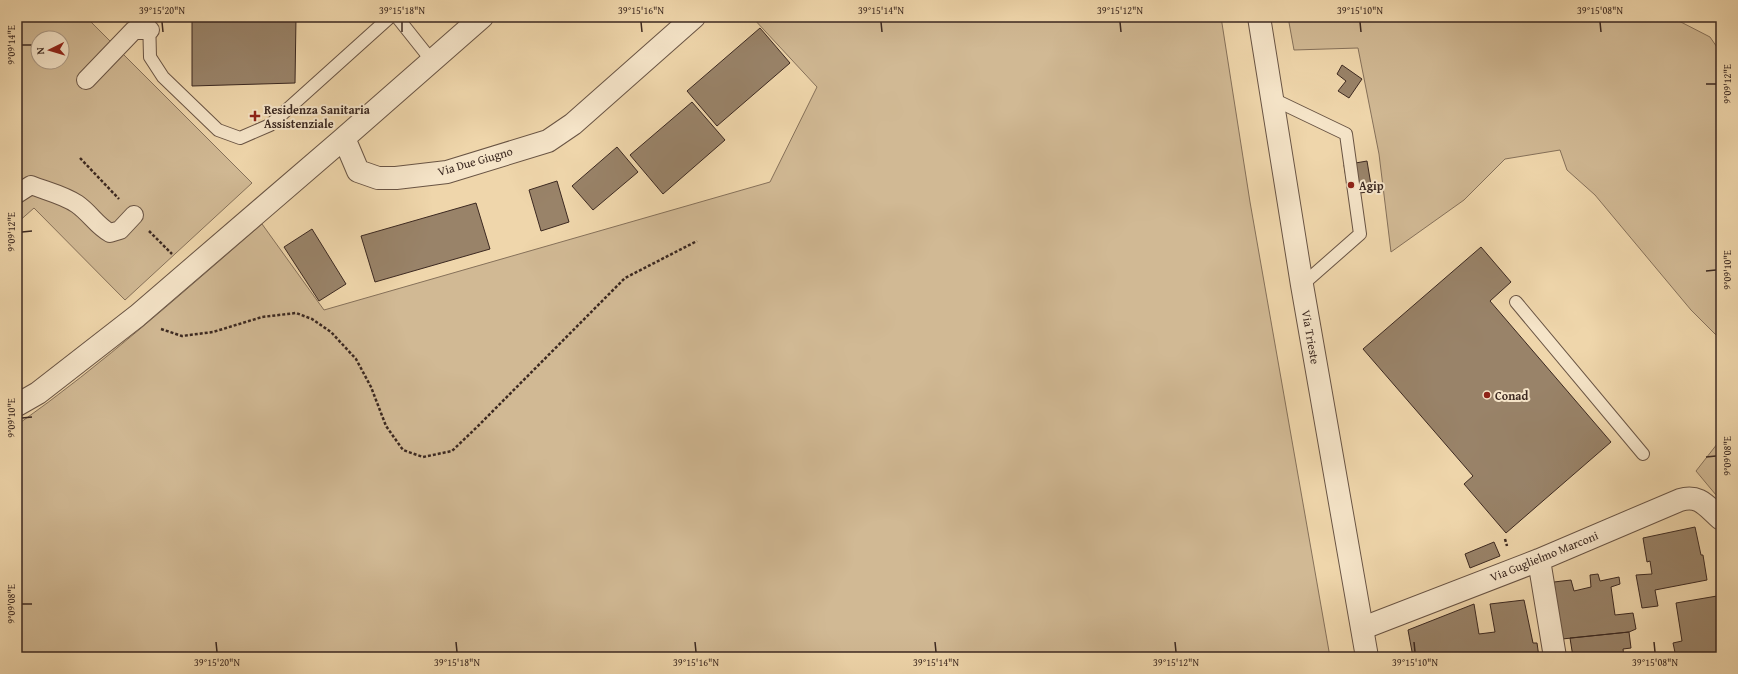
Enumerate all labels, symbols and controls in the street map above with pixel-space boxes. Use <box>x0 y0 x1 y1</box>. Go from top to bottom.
text: 39°15'20"N <box>139 3 185 18</box>
text: 39°15'18"N <box>379 3 425 18</box>
text: 39°15'16"N <box>618 3 664 18</box>
text: 39°15'14"N <box>858 3 904 18</box>
text: 39°15'12"N <box>1097 3 1143 18</box>
text: 39°15'10"N <box>1337 3 1383 18</box>
text: 39°15'08"N <box>1577 3 1623 18</box>
text: 9°09'14"E <box>4 25 19 65</box>
north arrow <box>30 30 70 70</box>
text: N <box>32 46 48 55</box>
text: 9°09'12"E <box>1720 64 1735 104</box>
place label: Residenza Sanitaria Assistenziale <box>264 101 371 132</box>
marker: Residenza Sanitaria Assistenziale <box>249 110 261 122</box>
street label: Via Due Giugno <box>435 142 515 180</box>
place label: Agip <box>1359 177 1384 194</box>
marker: Agip <box>1346 180 1356 190</box>
text: 9°09'12"E <box>4 212 19 252</box>
text: 9°09'10"E <box>1720 250 1735 290</box>
street label: Via Trieste <box>1298 309 1324 366</box>
place label: Conad <box>1495 387 1528 404</box>
marker: Conad <box>1482 390 1492 400</box>
text: 9°09'10"E <box>4 398 19 438</box>
text: 9°09'08"E <box>1720 436 1735 476</box>
street label: Via Guglielmo Marconi <box>1487 526 1601 585</box>
text: 9°09'08"E <box>4 584 19 624</box>
text: 39°15'20"N <box>194 655 240 670</box>
text: 39°15'18"N <box>434 655 480 670</box>
text: 39°15'16"N <box>673 655 719 670</box>
text: 39°15'14"N <box>913 655 959 670</box>
text: 39°15'12"N <box>1153 655 1199 670</box>
text: 39°15'10"N <box>1392 655 1438 670</box>
text: 39°15'08"N <box>1632 655 1678 670</box>

